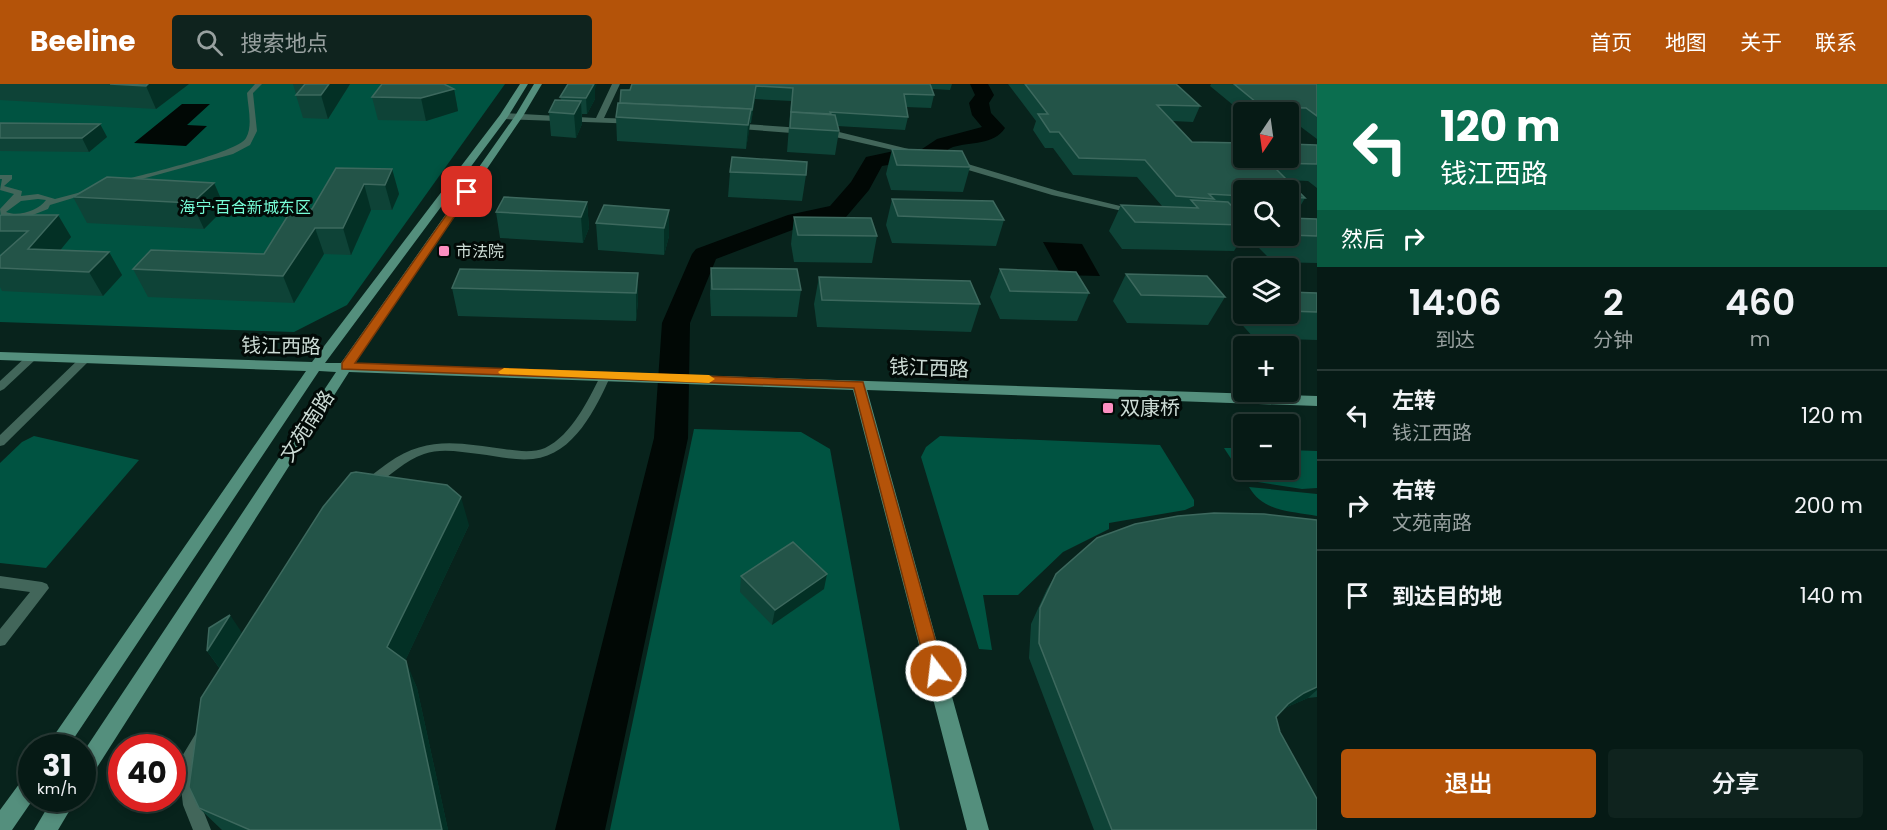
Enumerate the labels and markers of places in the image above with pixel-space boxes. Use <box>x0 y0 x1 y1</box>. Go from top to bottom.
pin <box>441 166 492 217</box>
place label: 市法院 <box>456 240 504 263</box>
marker: 市法院 <box>437 244 451 258</box>
place label: 双康桥 <box>1120 394 1180 422</box>
marker: 双康桥 <box>1101 401 1115 415</box>

